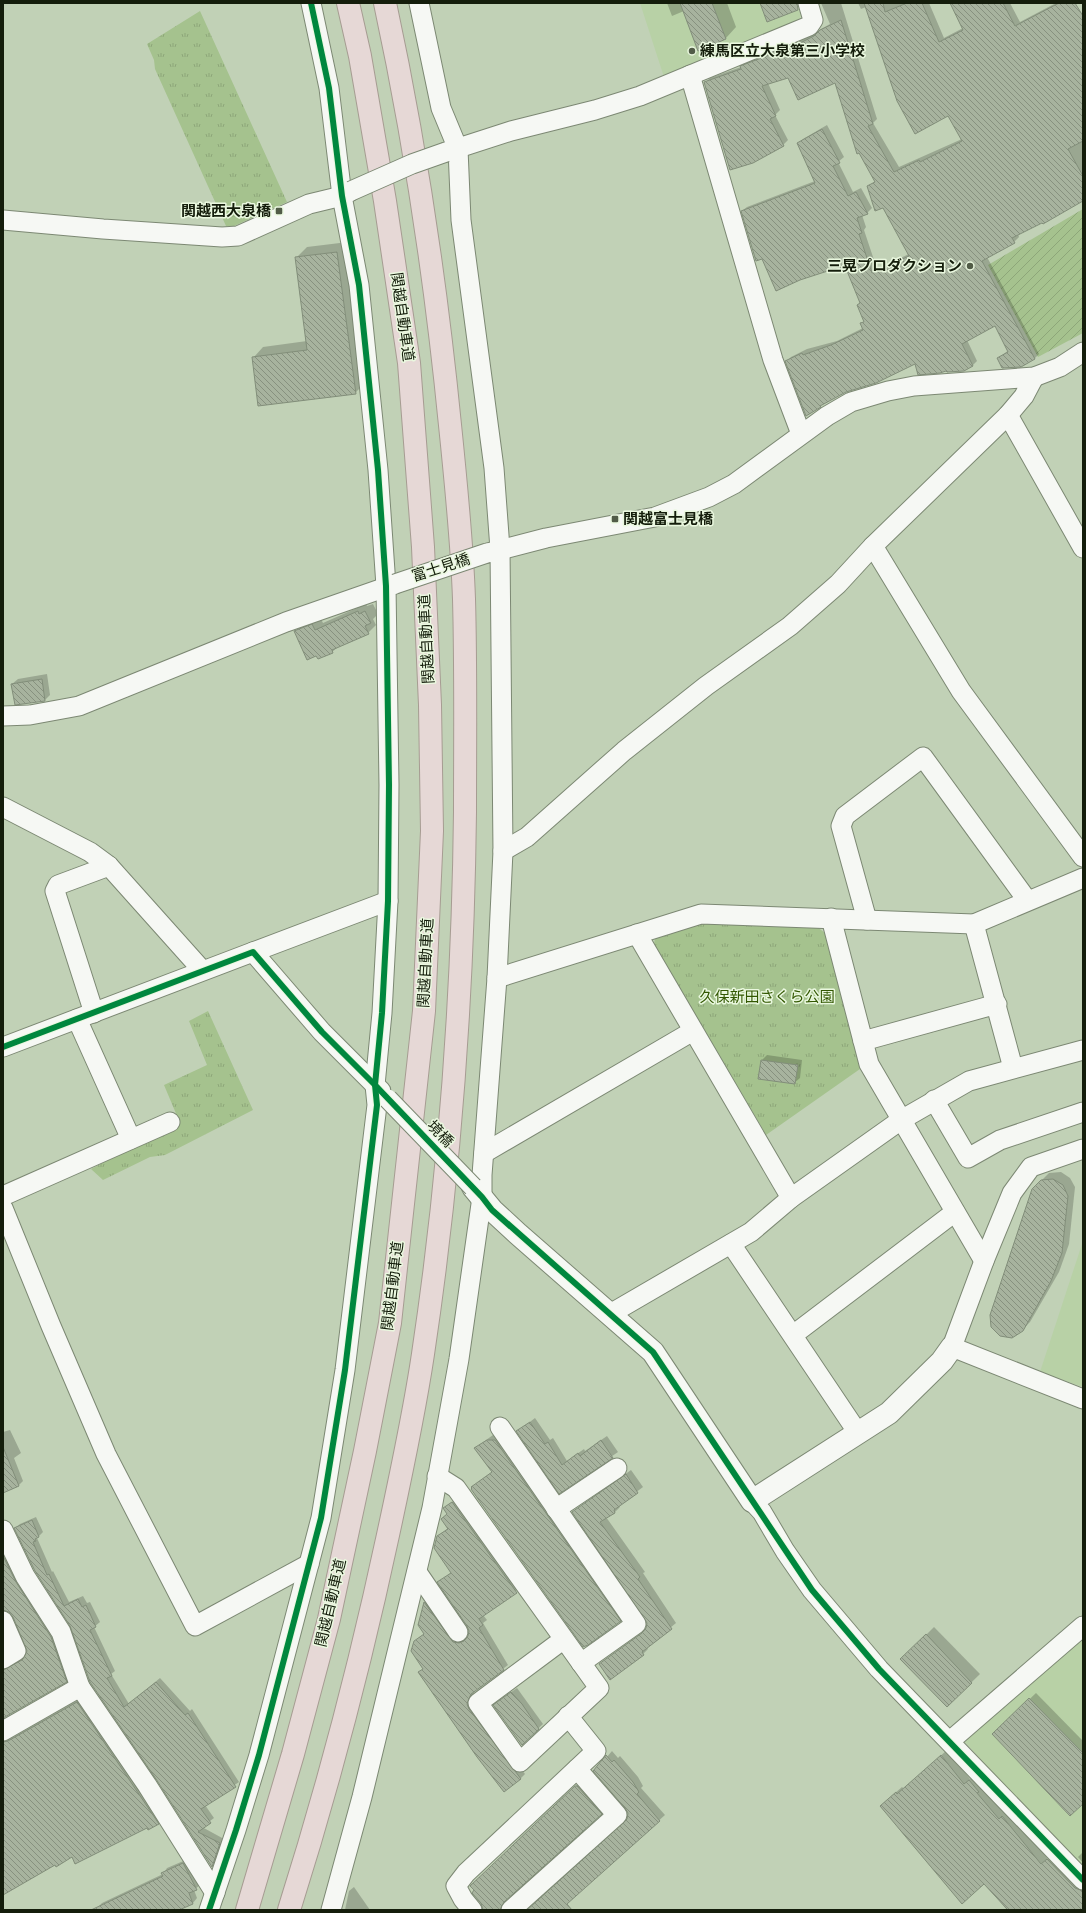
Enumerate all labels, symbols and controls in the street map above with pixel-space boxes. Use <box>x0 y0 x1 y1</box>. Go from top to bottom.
place label: 練馬区立大泉第三小学校 <box>700 42 865 61</box>
marker: 練馬区立大泉第三小学校 <box>687 46 697 56</box>
place label: 関越西大泉橋 <box>181 202 272 221</box>
marker: 関越西大泉橋 <box>274 206 284 216</box>
place label: 三晃プロダクション <box>827 257 962 276</box>
marker: 三晃プロダクション <box>965 261 975 271</box>
street label: 関越自動車道 <box>386 271 418 363</box>
place label: 関越富士見橋 <box>623 510 714 529</box>
marker: 関越富士見橋 <box>610 514 620 524</box>
street label: 富士見橋 <box>410 550 472 586</box>
street label: 関越自動車道 <box>415 594 439 684</box>
street label: 関越自動車道 <box>414 918 438 1008</box>
park label: 久保新田さくら公園 <box>699 988 835 1007</box>
street label: 境橋 <box>423 1117 457 1151</box>
street label: 関越自動車道 <box>378 1240 408 1332</box>
street label: 関越自動車道 <box>312 1557 350 1649</box>

